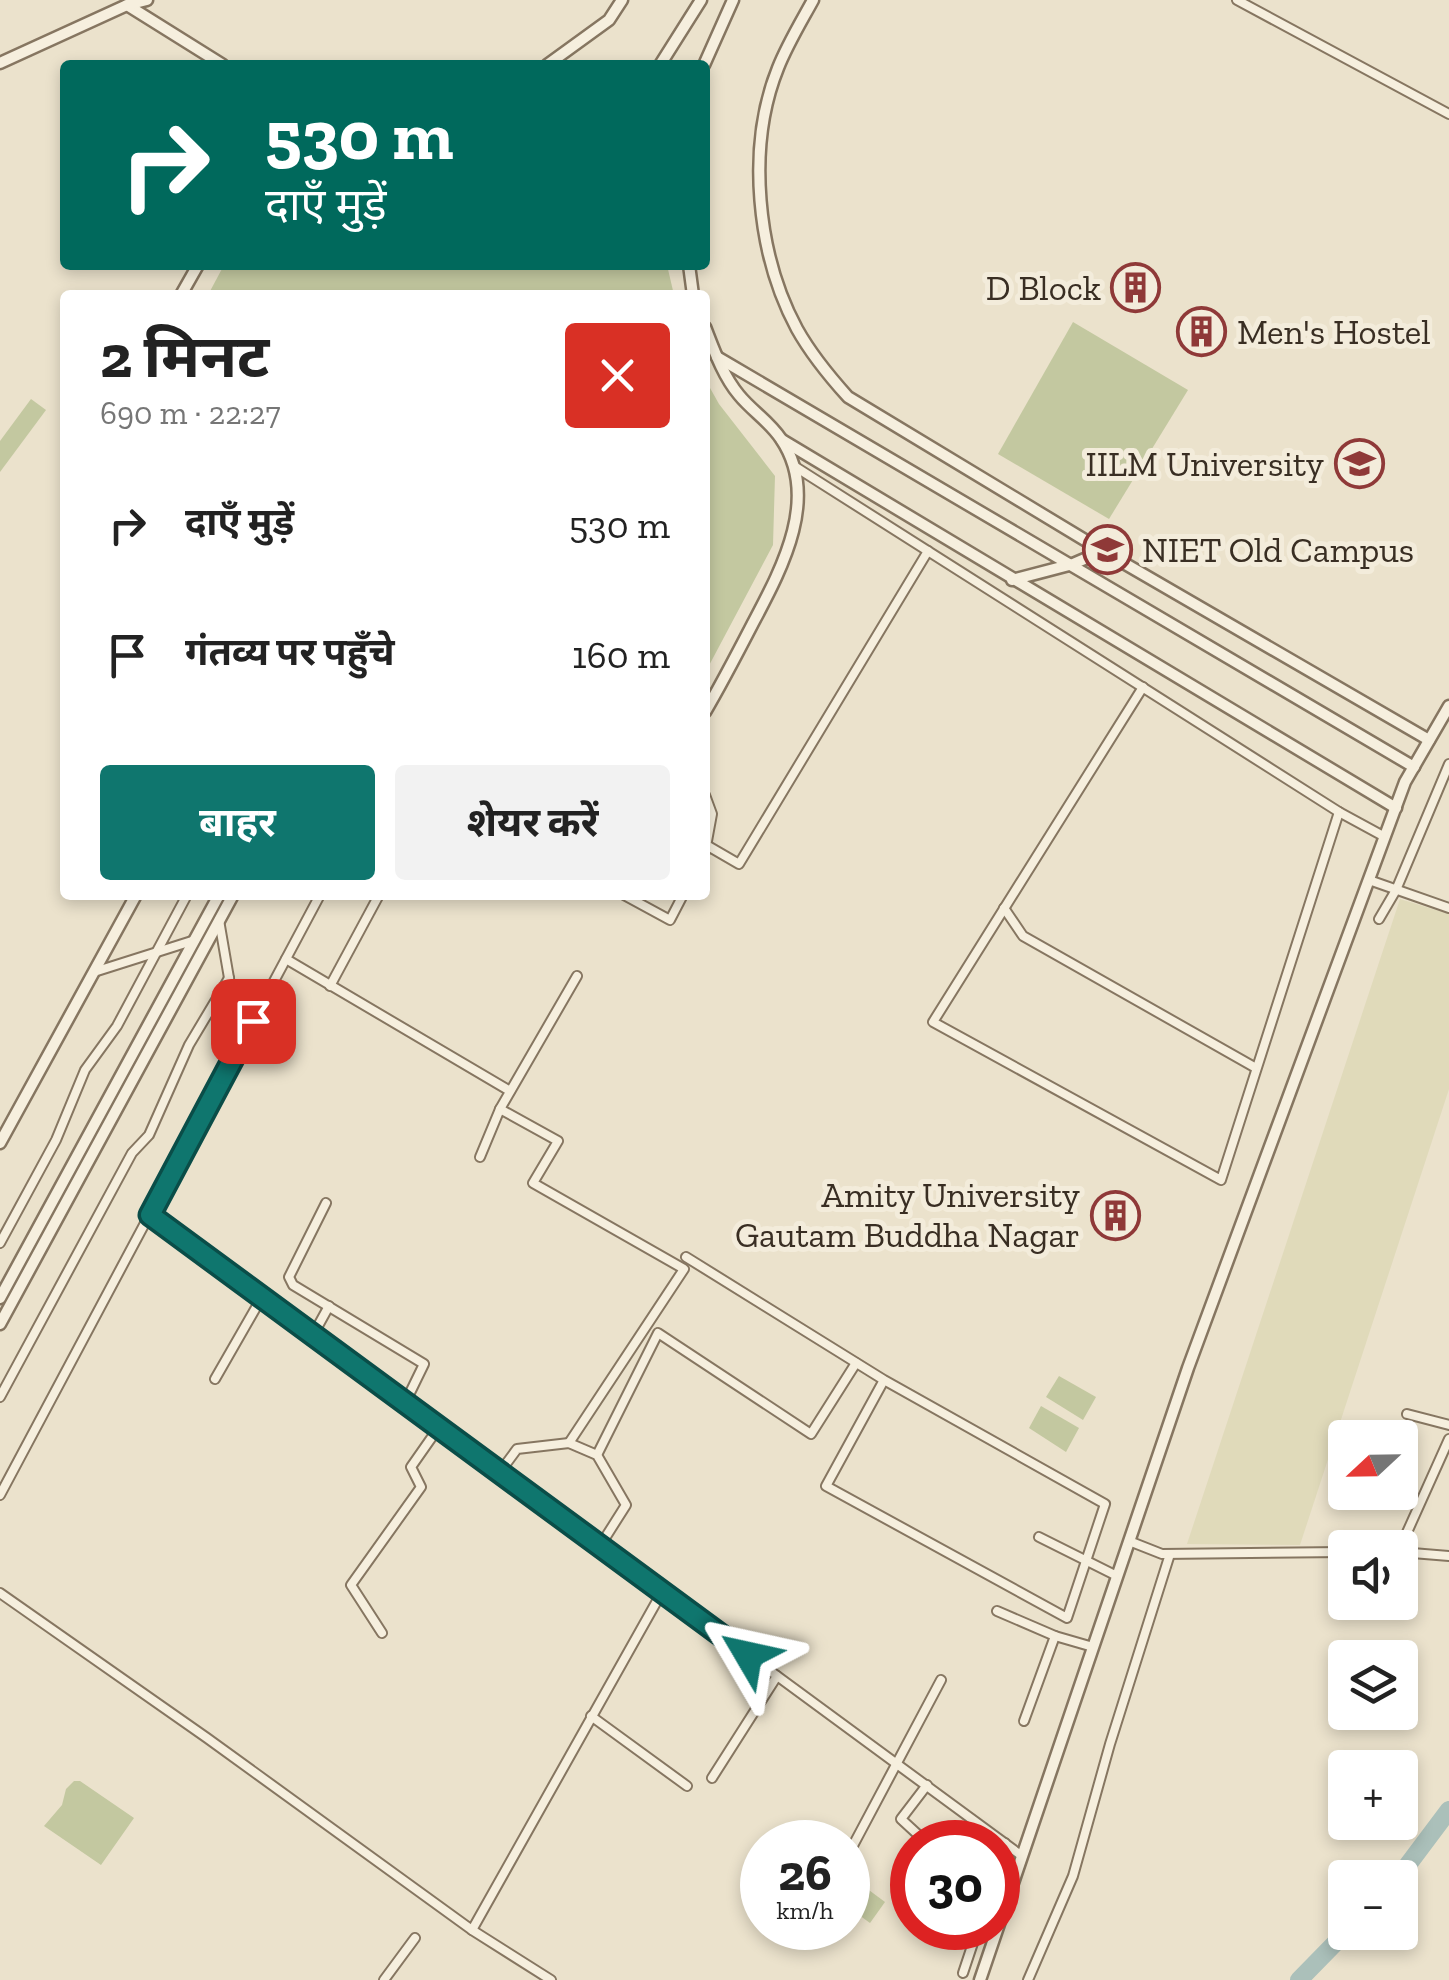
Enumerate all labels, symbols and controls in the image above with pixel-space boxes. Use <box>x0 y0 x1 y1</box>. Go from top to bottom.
text: 530 m <box>265 93 454 177</box>
icon: right <box>100 100 230 230</box>
text: दाएँ मुड़ें <box>265 178 387 232</box>
building icon: D Block <box>1110 262 1162 314</box>
place label: D Block <box>986 267 1101 309</box>
building icon: Men's Hostel <box>1176 306 1228 358</box>
place label: Men's Hostel <box>1237 311 1431 353</box>
text: 2 मिनट <box>100 320 269 392</box>
button: close <box>565 323 670 428</box>
text: 690 m · 22:27 <box>100 394 281 432</box>
school or university icon: IILM University <box>1333 438 1385 490</box>
place label: IILM University <box>1086 443 1324 485</box>
icon: right <box>100 498 155 553</box>
text: दाएँ मुड़ें <box>185 499 294 545</box>
text: 530 m <box>569 502 670 548</box>
school or university icon: NIET Old Campus <box>1081 524 1133 576</box>
place label: NIET Old Campus <box>1142 529 1414 571</box>
icon: arrive <box>100 628 155 683</box>
text: गंतव्य पर पहुँचे <box>185 629 395 675</box>
text: 160 m <box>572 632 670 678</box>
button: बाहर <box>100 765 375 880</box>
button: शेयर करें <box>395 765 670 880</box>
pin <box>211 979 296 1064</box>
icon: arrive <box>226 994 281 1049</box>
place label: Amity University Gautam Buddha Nagar <box>735 1174 1080 1256</box>
building icon: Amity University Gautam Buddha Nagar <box>1089 1189 1141 1241</box>
north arrow <box>1328 1420 1418 1510</box>
map controls <box>1328 1420 1418 1950</box>
button: sound <box>1328 1530 1418 1620</box>
position arrow <box>696 1603 800 1707</box>
button: layers <box>1328 1640 1418 1730</box>
button: + <box>1328 1750 1418 1840</box>
speed limit sign: 30 <box>890 1820 1020 1950</box>
text: 26 <box>778 1843 832 1903</box>
button: − <box>1328 1860 1418 1950</box>
text: km/h <box>776 1895 834 1925</box>

